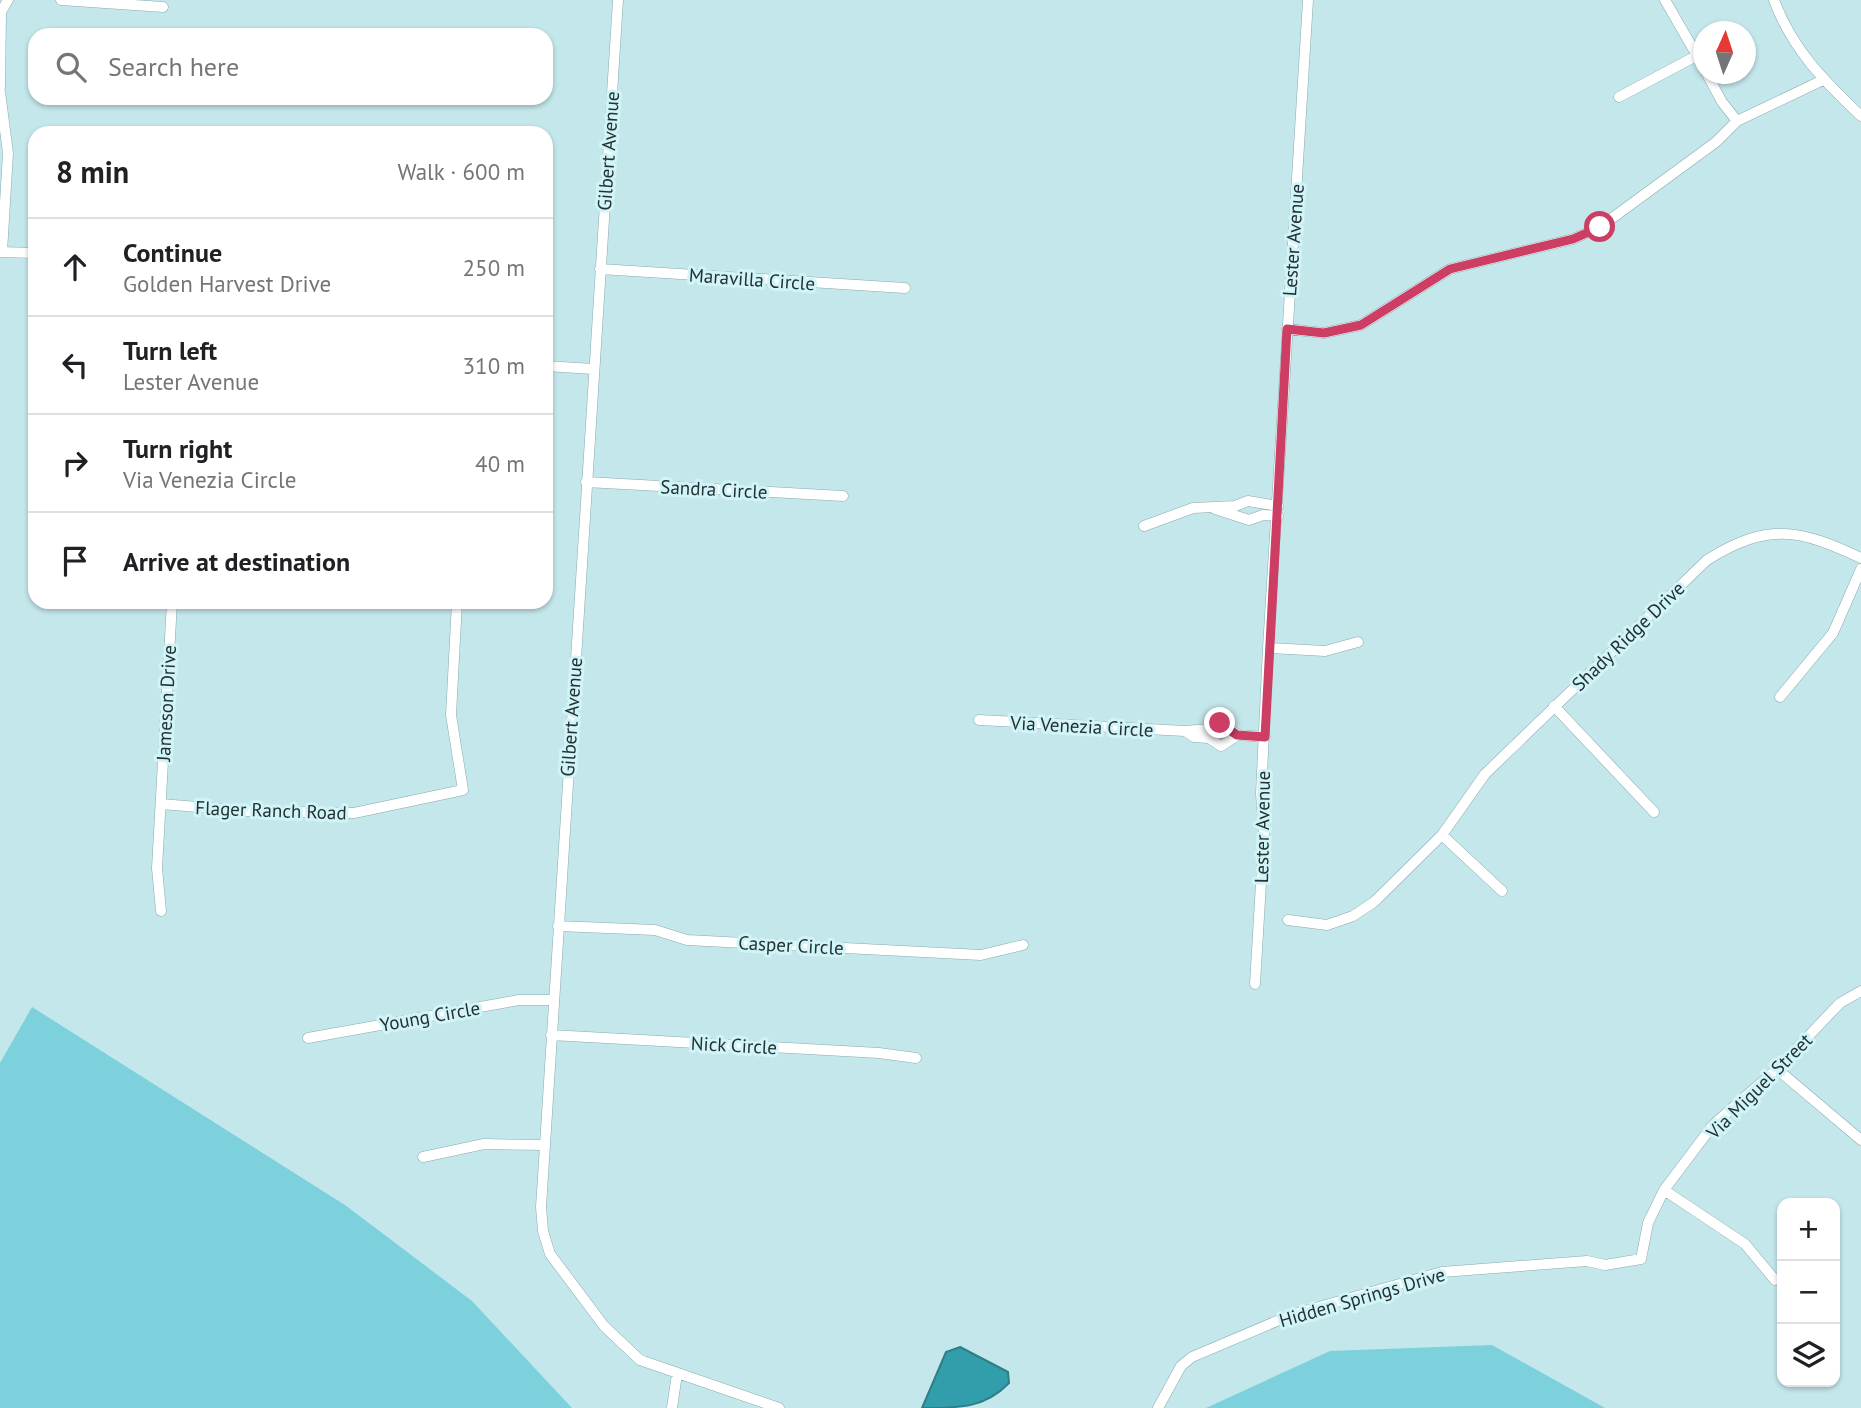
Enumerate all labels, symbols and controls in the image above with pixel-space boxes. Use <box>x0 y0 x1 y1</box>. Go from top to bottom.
north arrow <box>1693 21 1756 84</box>
search box <box>28 28 553 105</box>
icon: search <box>52 48 90 86</box>
text: Search here <box>108 50 239 83</box>
street label: Gilbert Avenue <box>592 91 624 211</box>
text: 8 min <box>56 152 129 191</box>
text: Walk · 600 m <box>398 157 525 186</box>
street label: Lester Avenue <box>1277 183 1309 297</box>
route start <box>1584 211 1615 242</box>
text: Continue <box>123 236 222 269</box>
icon: ahead <box>56 248 94 286</box>
text: 250 m <box>463 253 525 282</box>
street label: Maravilla Circle <box>688 263 816 295</box>
text: Golden Harvest Drive <box>123 269 331 298</box>
text: Turn left <box>123 334 217 367</box>
icon: left <box>56 346 94 384</box>
text: 310 m <box>463 351 525 380</box>
text: Lester Avenue <box>123 367 259 396</box>
text: Turn right <box>123 432 232 465</box>
icon: right <box>56 444 94 482</box>
text: 40 m <box>475 449 525 478</box>
text: Via Venezia Circle <box>123 465 296 494</box>
street label: Sandra Circle <box>660 474 768 504</box>
icon: arrive <box>56 542 94 580</box>
text: Arrive at destination <box>123 545 350 578</box>
street label: Shady Ridge Drive <box>1567 576 1689 696</box>
street label: Jameson Drive <box>151 644 181 763</box>
street label: Gilbert Avenue <box>555 657 587 777</box>
route end <box>1204 707 1235 738</box>
street label: Via Venezia Circle <box>1009 710 1154 742</box>
street label: Lester Avenue <box>1249 771 1275 883</box>
street label: Flager Ranch Road <box>195 795 347 825</box>
street label: Casper Circle <box>738 930 844 960</box>
street label: Young Circle <box>378 995 482 1037</box>
street label: Via Miguel Street <box>1700 1028 1817 1145</box>
street label: Nick Circle <box>690 1031 778 1059</box>
map controls <box>1777 1198 1840 1387</box>
button: + <box>1777 1198 1840 1261</box>
button: − <box>1777 1261 1840 1324</box>
street label: Hidden Springs Drive <box>1276 1262 1448 1332</box>
button: layers <box>1777 1324 1840 1387</box>

